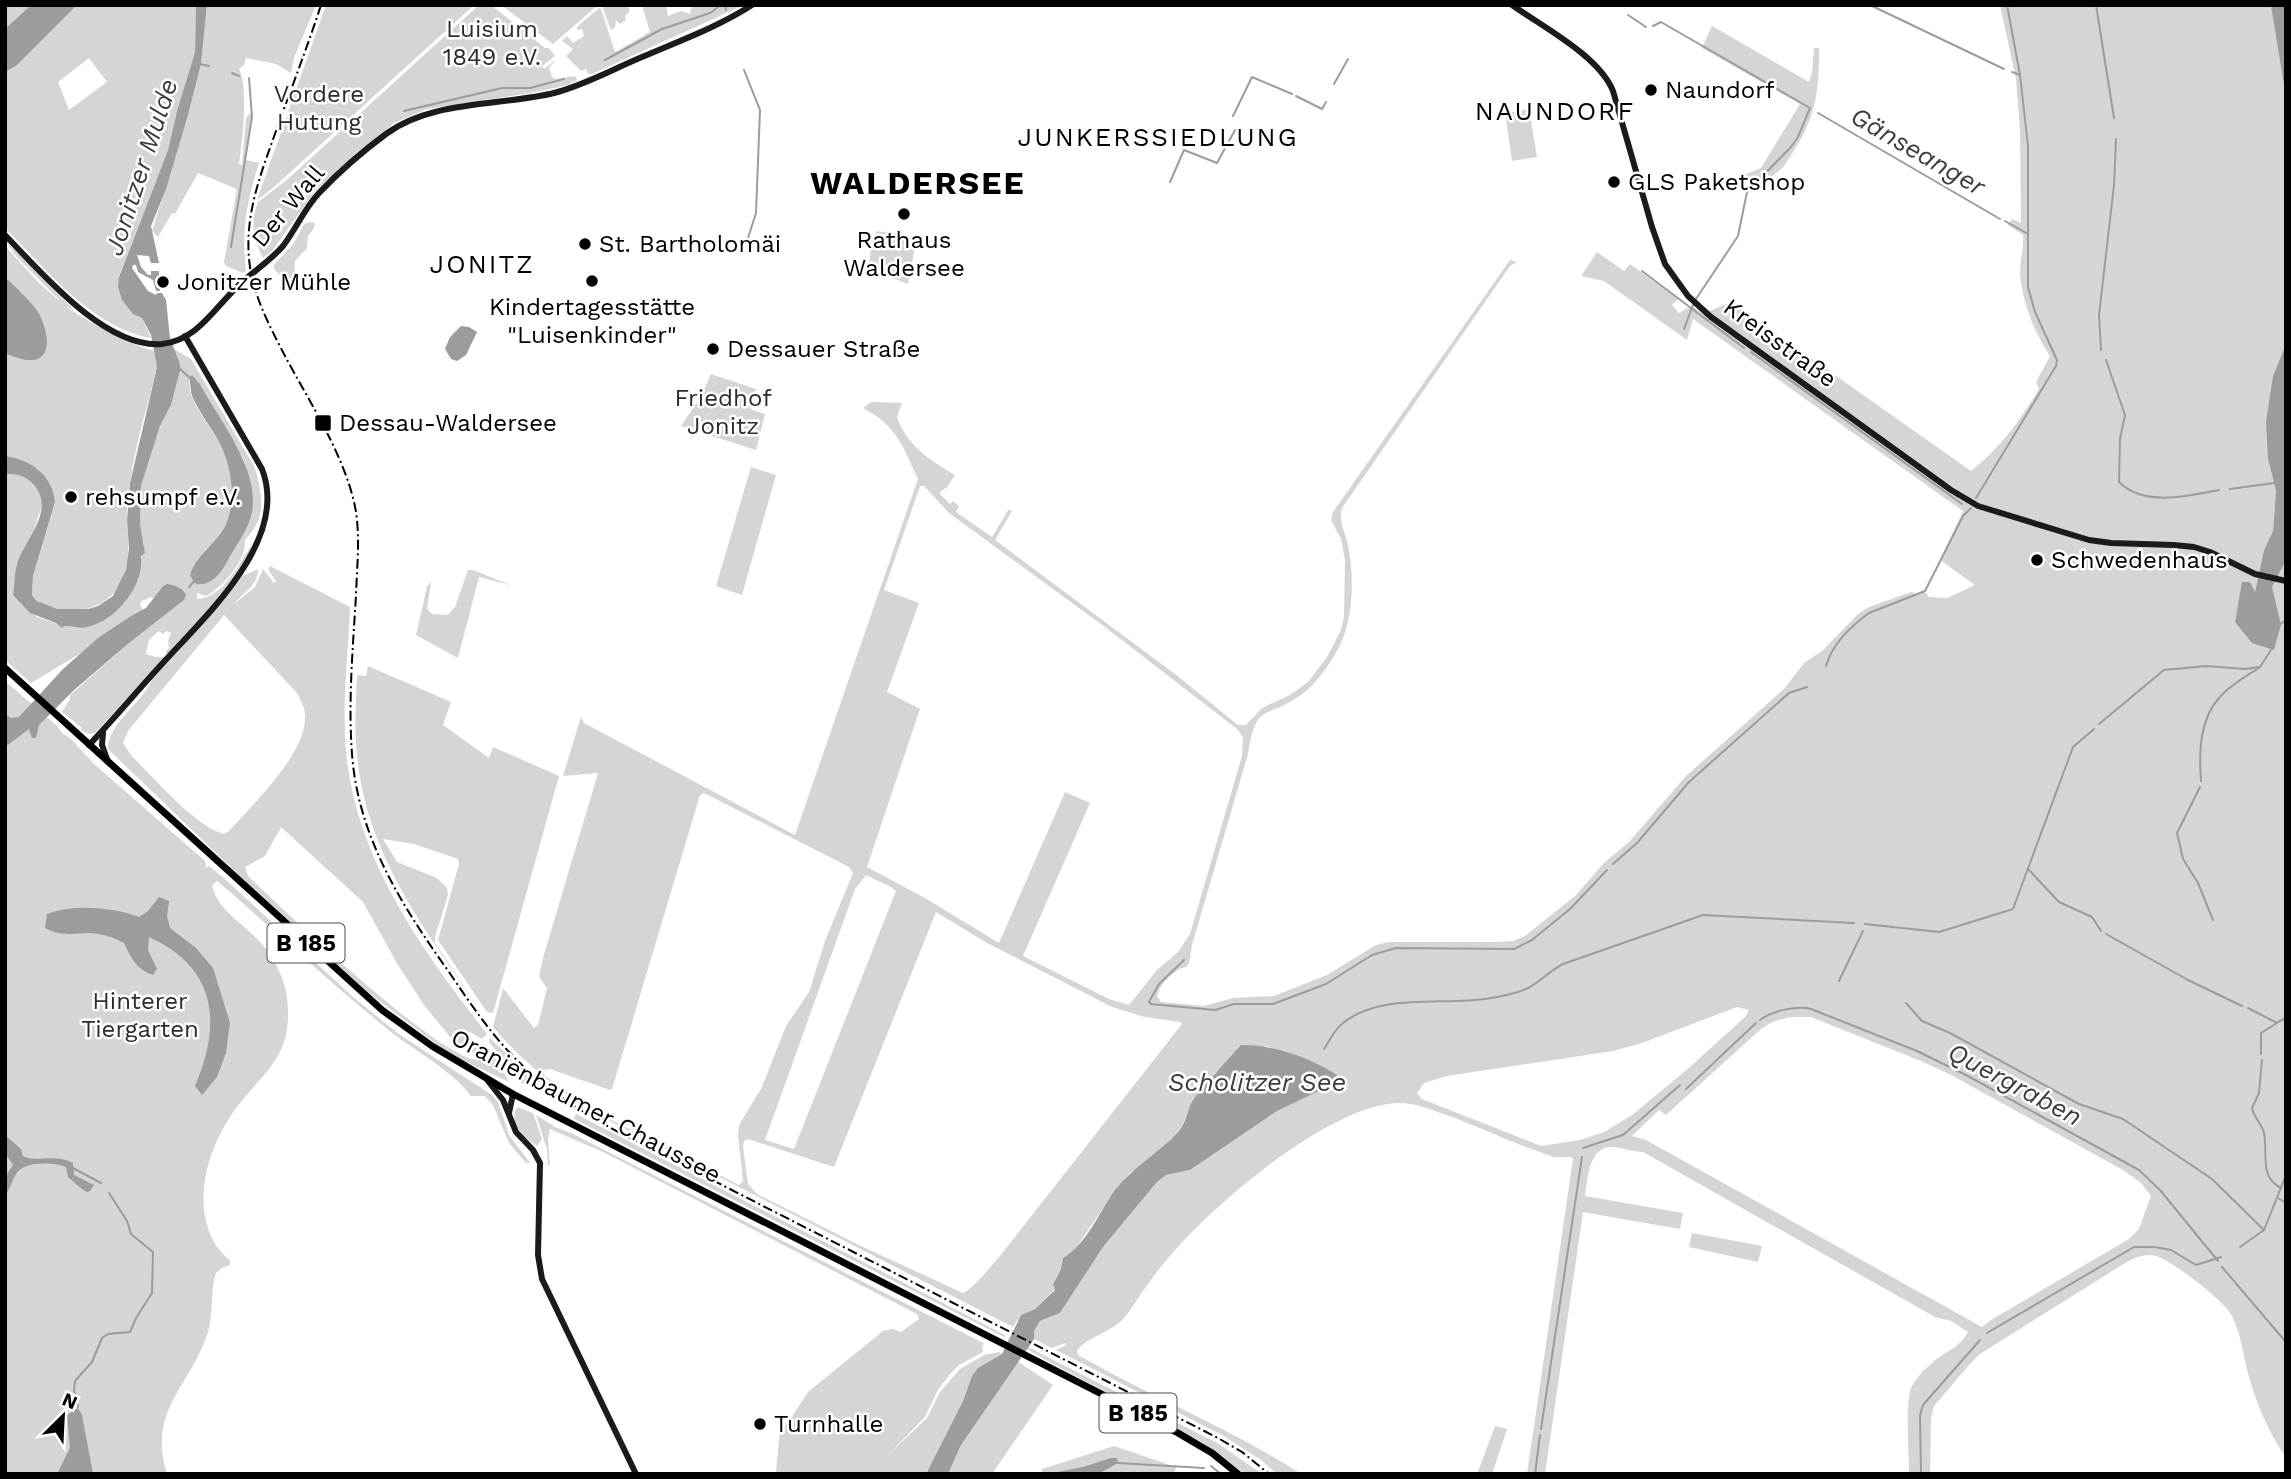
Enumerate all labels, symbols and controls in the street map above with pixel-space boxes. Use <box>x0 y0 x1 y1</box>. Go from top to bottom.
park label: Luisium 1849 e.V. <box>443 15 541 71</box>
water label: Jonitzer Mulde <box>98 75 184 259</box>
place label: Naundorf <box>1665 76 1775 104</box>
park label: Vordere Hutung <box>274 80 364 136</box>
marker: Naundorf <box>1643 82 1659 98</box>
district label: NAUNDORF <box>1475 96 1635 126</box>
water label: Gänseanger <box>1845 100 1991 202</box>
district label: JUNKERSSIEDLUNG <box>1018 122 1298 152</box>
street label: Der Wall <box>246 159 331 253</box>
district label: WALDERSEE <box>810 164 1026 202</box>
place label: GLS Paketshop <box>1628 168 1805 196</box>
marker: GLS Paketshop <box>1606 174 1622 190</box>
marker: Rathaus Waldersee <box>896 206 912 222</box>
place label: Rathaus Waldersee <box>843 226 965 282</box>
place label: St. Bartholomäi <box>599 230 781 258</box>
marker: St. Bartholomäi <box>577 236 593 252</box>
district label: JONITZ <box>429 249 535 279</box>
place label: Jonitzer Mühle <box>177 268 351 296</box>
marker: Kindertagesstätte "Luisenkinder" <box>584 273 600 289</box>
marker: Jonitzer Mühle <box>155 274 171 290</box>
place label: Kindertagesstätte "Luisenkinder" <box>489 293 695 349</box>
street label: Kreisstraße <box>1718 293 1842 393</box>
place label: Dessauer Straße <box>727 335 920 363</box>
marker: Dessauer Straße <box>705 341 721 357</box>
park label: Friedhof Jonitz <box>674 384 772 440</box>
place label: Dessau-Waldersee <box>339 409 557 437</box>
marker: Dessau-Waldersee <box>313 413 333 433</box>
place label: rehsumpf e.V. <box>85 483 241 511</box>
marker: rehsumpf e.V. <box>63 489 79 505</box>
place label: Schwedenhaus <box>2051 546 2228 574</box>
marker: Schwedenhaus <box>2029 552 2045 568</box>
road number: B 185 <box>268 924 344 962</box>
park label: Hinterer Tiergarten <box>81 987 199 1043</box>
street label: Oranienbaumer Chaussee <box>446 1023 726 1189</box>
water label: Quergraben <box>1943 1036 2087 1132</box>
water label: Scholitzer See <box>1168 1067 1346 1097</box>
north arrow <box>28 1381 98 1451</box>
text: N <box>59 1388 81 1414</box>
road number: B 185 <box>1100 1394 1176 1432</box>
place label: Turnhalle <box>774 1410 883 1438</box>
marker: Turnhalle <box>752 1416 768 1432</box>

